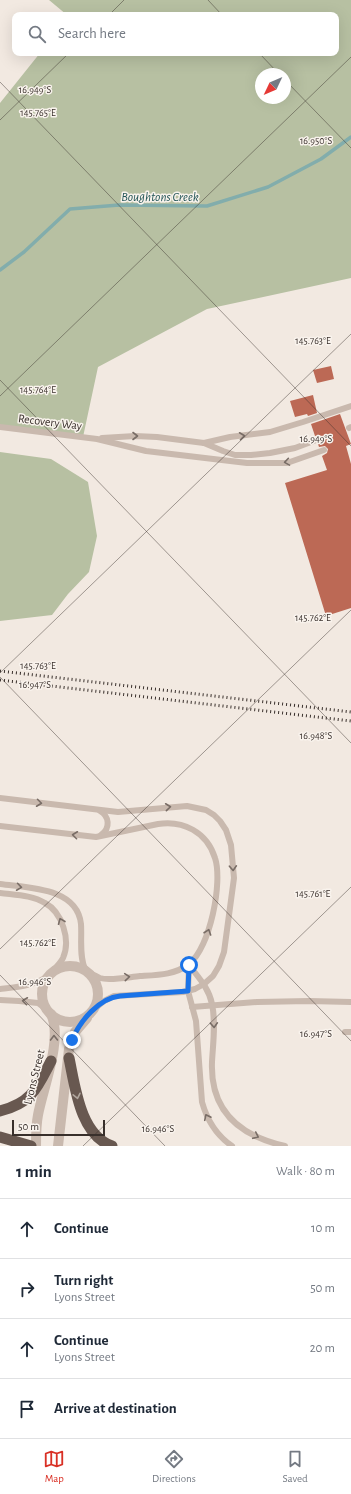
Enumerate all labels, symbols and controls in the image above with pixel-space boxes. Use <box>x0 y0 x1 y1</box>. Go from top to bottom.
search box <box>12 12 339 56</box>
icon: search <box>26 23 48 45</box>
text: Search here <box>58 26 126 41</box>
north arrow <box>255 68 291 104</box>
text: 16.949°S <box>19 85 51 95</box>
text: 145.765°E <box>20 108 56 118</box>
text: 16.950°S <box>300 136 332 146</box>
water label: Boughtons Creek <box>121 191 199 204</box>
text: 145.763°E <box>295 336 331 346</box>
text: 145.764°E <box>20 385 56 395</box>
street label: Recovery Way <box>17 412 83 433</box>
one-way arrow <box>132 432 138 440</box>
one-way arrow <box>239 432 245 441</box>
text: 16.949°S <box>300 434 332 444</box>
one-way arrow <box>284 457 290 466</box>
text: 145.762°E <box>295 613 331 623</box>
text: 145.763°E <box>20 661 56 671</box>
text: 16.947°S <box>19 680 51 690</box>
text: 16.948°S <box>300 731 332 741</box>
one-way arrow <box>36 798 42 807</box>
one-way arrow <box>165 803 171 812</box>
one-way arrow <box>72 831 78 840</box>
one-way arrow <box>229 865 237 871</box>
one-way arrow <box>16 882 22 891</box>
text: 145.761°E <box>296 889 331 899</box>
one-way arrow <box>57 918 65 925</box>
one-way arrow <box>204 928 212 935</box>
text: 145.762°E <box>20 938 56 948</box>
route start <box>180 956 198 974</box>
one-way arrow <box>124 973 130 982</box>
text: 16.946°S <box>19 977 51 987</box>
one-way arrow <box>22 997 28 1006</box>
one-way arrow <box>209 1022 218 1028</box>
text: 16.947°S <box>300 1029 332 1039</box>
route end <box>63 1031 81 1049</box>
one-way arrow <box>50 1035 58 1041</box>
street label: Lyons Street <box>21 1048 48 1106</box>
one-way arrow <box>72 1093 80 1099</box>
one-way arrow <box>204 1114 212 1121</box>
scale bar <box>12 1118 105 1137</box>
text: 50 m <box>18 1121 39 1132</box>
text: 16.946°S <box>142 1124 174 1134</box>
one-way arrow <box>252 1131 259 1139</box>
text: 1 min <box>16 1163 52 1180</box>
text: Walk · 80 m <box>276 1165 335 1178</box>
icon: ahead <box>16 1218 38 1240</box>
text: Continue <box>54 1221 109 1236</box>
text: 10 m <box>311 1222 335 1235</box>
text: Turn right <box>54 1273 113 1288</box>
icon: right <box>16 1278 38 1300</box>
text: 50 m <box>310 1282 335 1295</box>
text: Lyons Street <box>54 1291 115 1304</box>
text: Continue <box>54 1333 109 1348</box>
icon: ahead <box>16 1338 38 1360</box>
text: 20 m <box>310 1342 335 1355</box>
text: Lyons Street <box>54 1351 115 1364</box>
icon: arrive <box>16 1398 38 1420</box>
text: Arrive at destination <box>54 1401 177 1416</box>
tab: Map <box>43 1448 65 1485</box>
tab: Directions <box>152 1448 196 1485</box>
tab: Saved <box>282 1448 308 1485</box>

